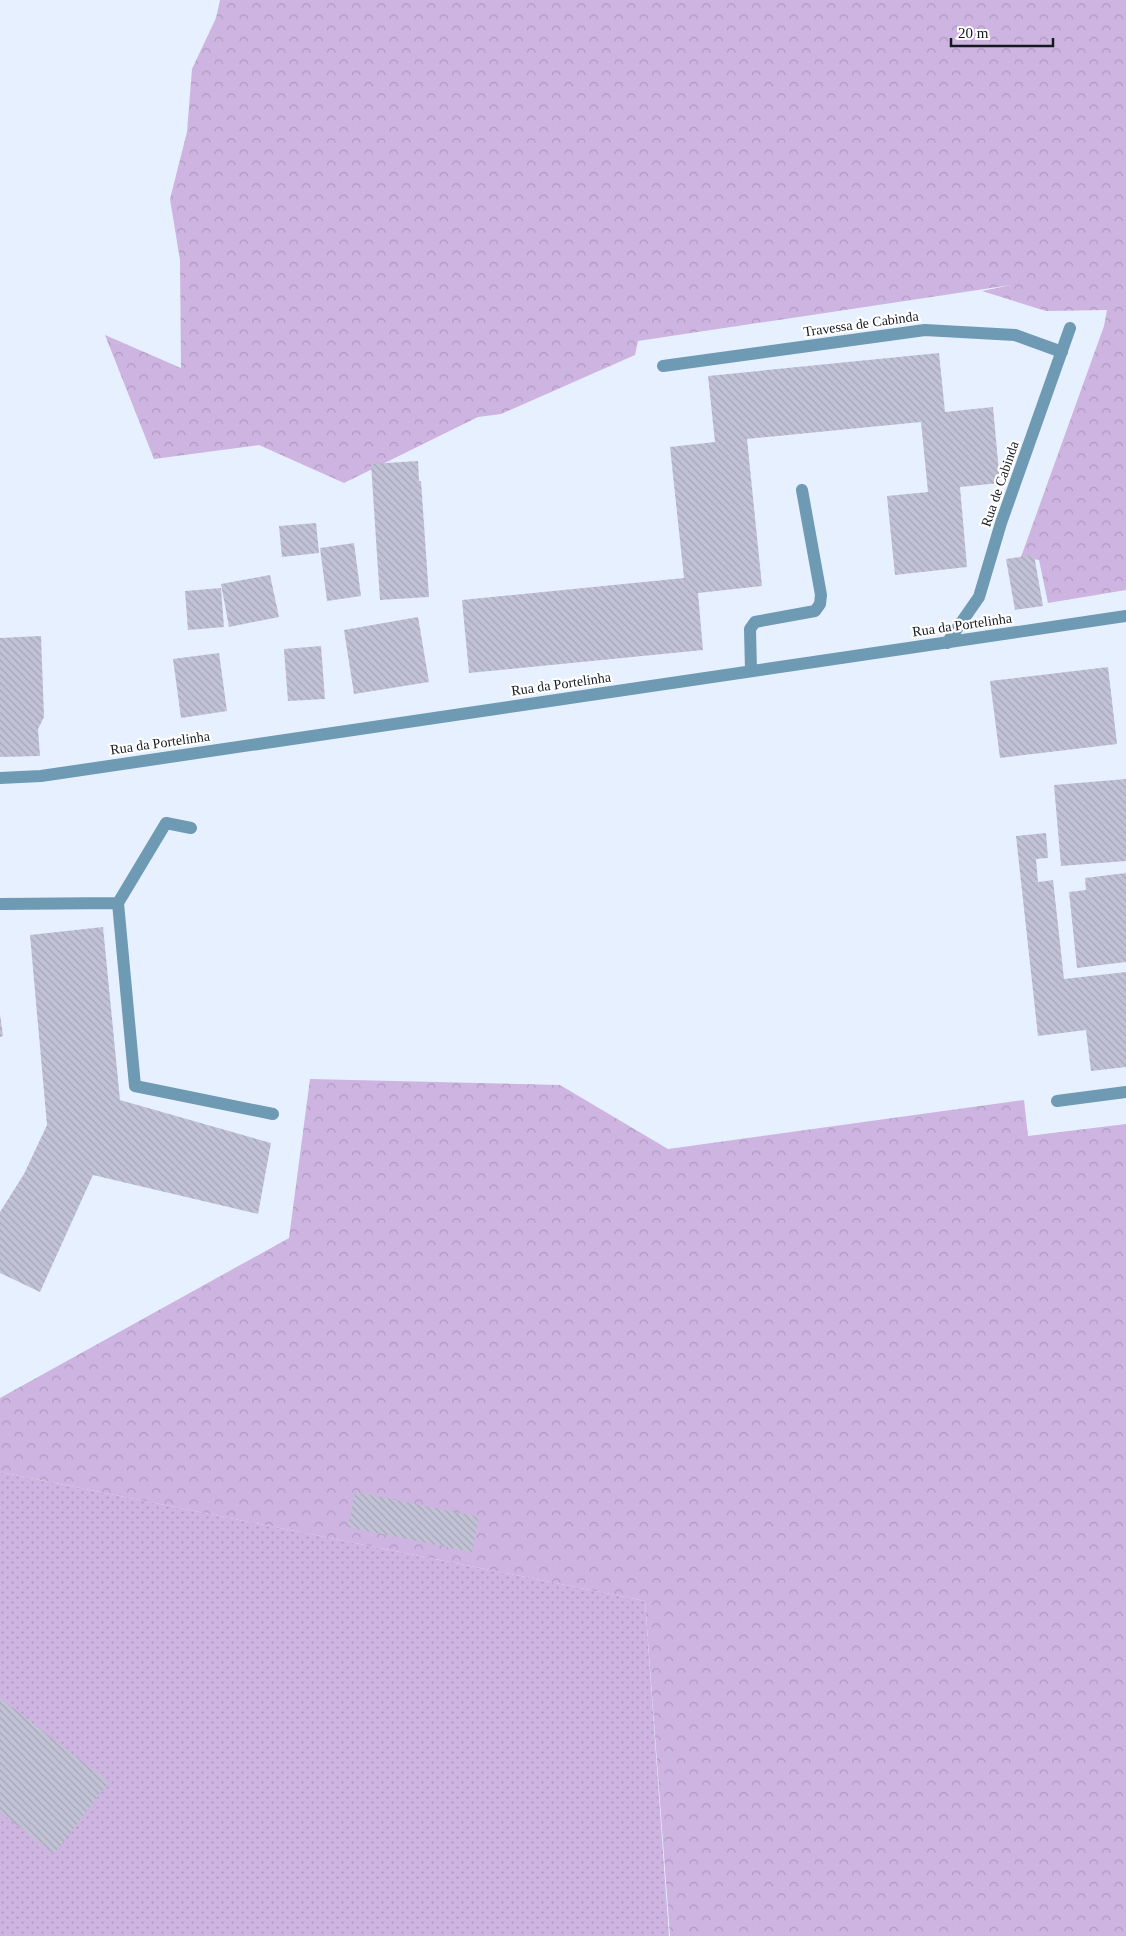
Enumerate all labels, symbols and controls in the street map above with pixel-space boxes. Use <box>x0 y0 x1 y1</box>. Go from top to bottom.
scale bar <box>951 15 1054 47</box>
text: 20 m <box>958 25 989 41</box>
street label: Travessa de Cabinda <box>802 308 920 340</box>
street label: Rua de Cabinda <box>978 439 1022 529</box>
street label: Rua da Portelinha <box>911 610 1013 639</box>
street label: Rua da Portelinha <box>510 669 612 698</box>
street label: Rua da Portelinha <box>109 728 211 757</box>

